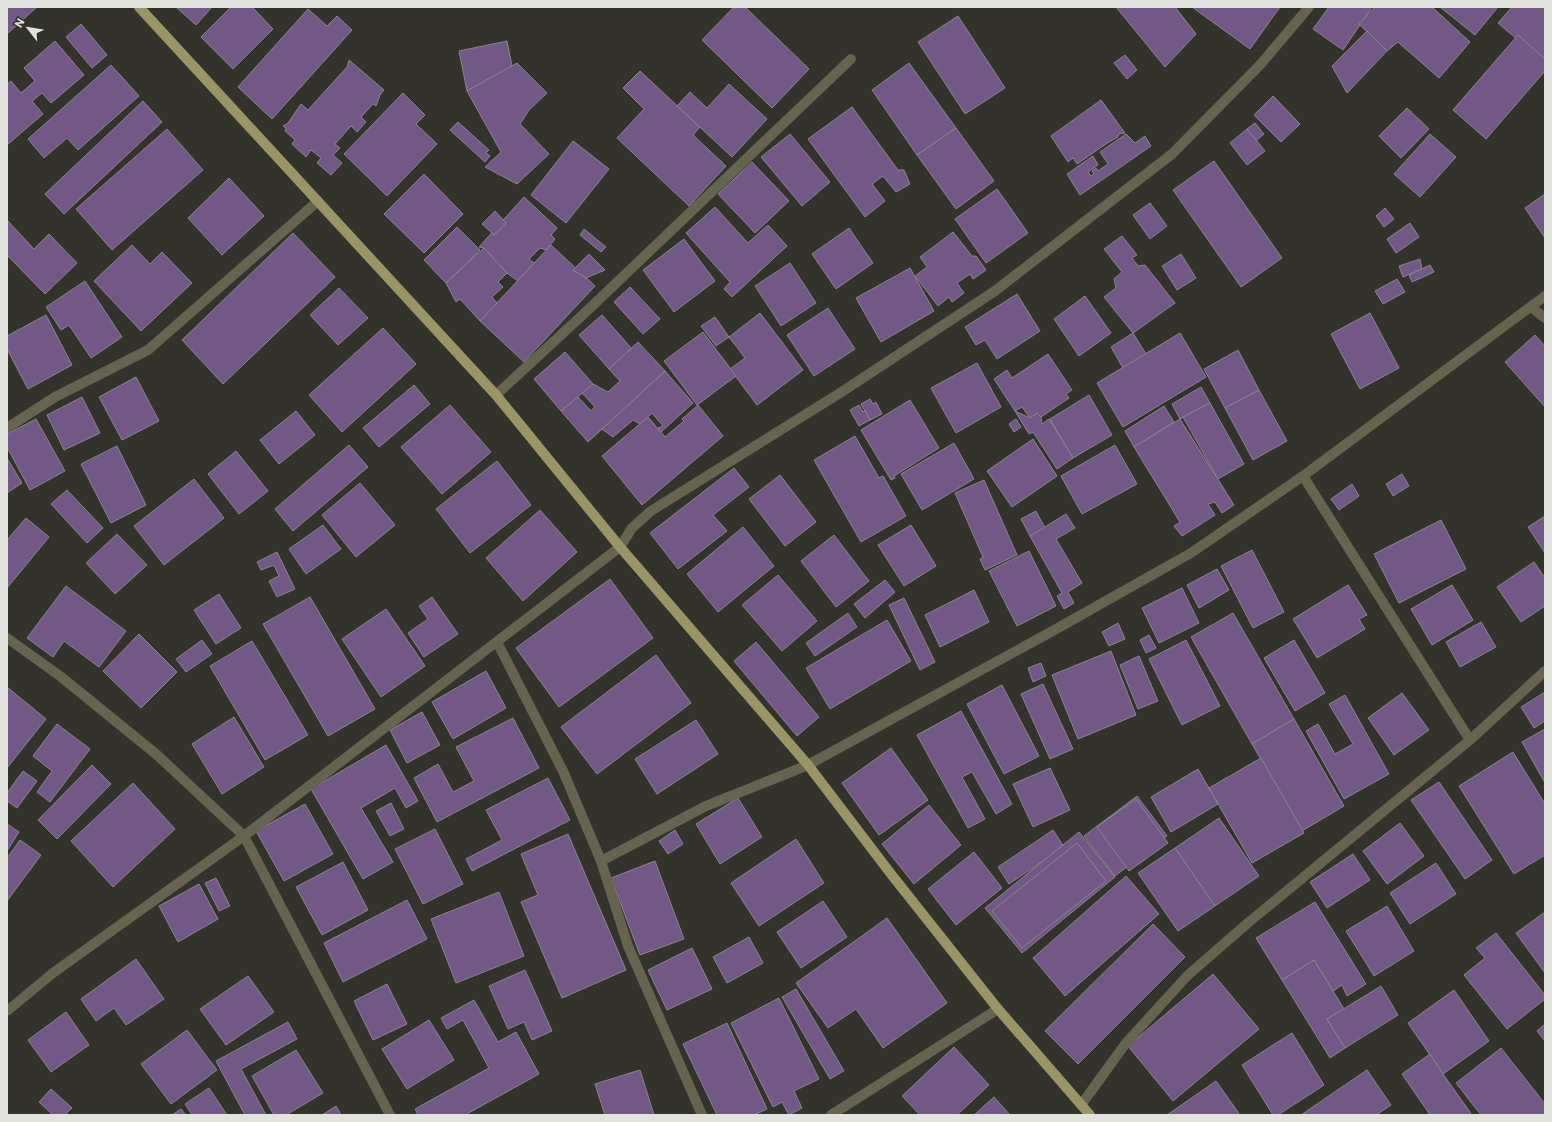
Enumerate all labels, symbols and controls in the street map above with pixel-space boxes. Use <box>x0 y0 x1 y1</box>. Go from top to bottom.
north arrow <box>8 8 48 48</box>
text: N <box>11 16 27 29</box>

